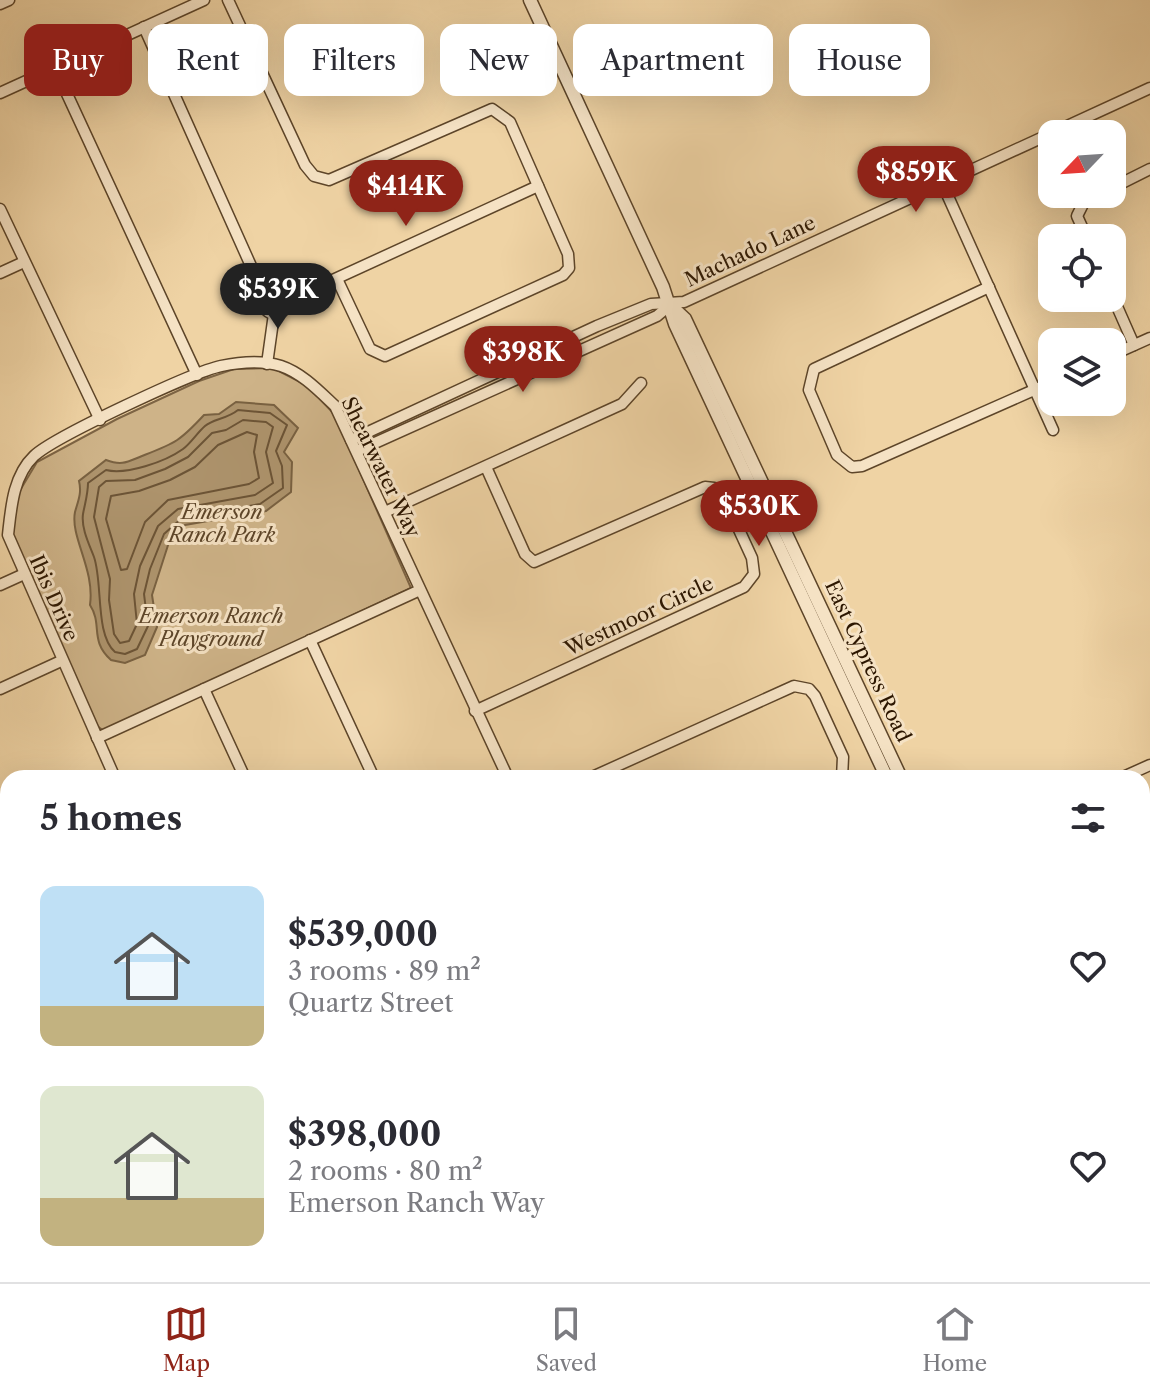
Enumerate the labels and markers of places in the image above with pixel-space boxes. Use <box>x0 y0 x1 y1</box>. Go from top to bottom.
pin: $859K <box>860 146 972 214</box>
pin: $414K <box>350 160 462 228</box>
pin: $539K <box>222 263 334 331</box>
pin: $398K <box>467 326 579 394</box>
pin: $530K <box>703 480 815 548</box>

